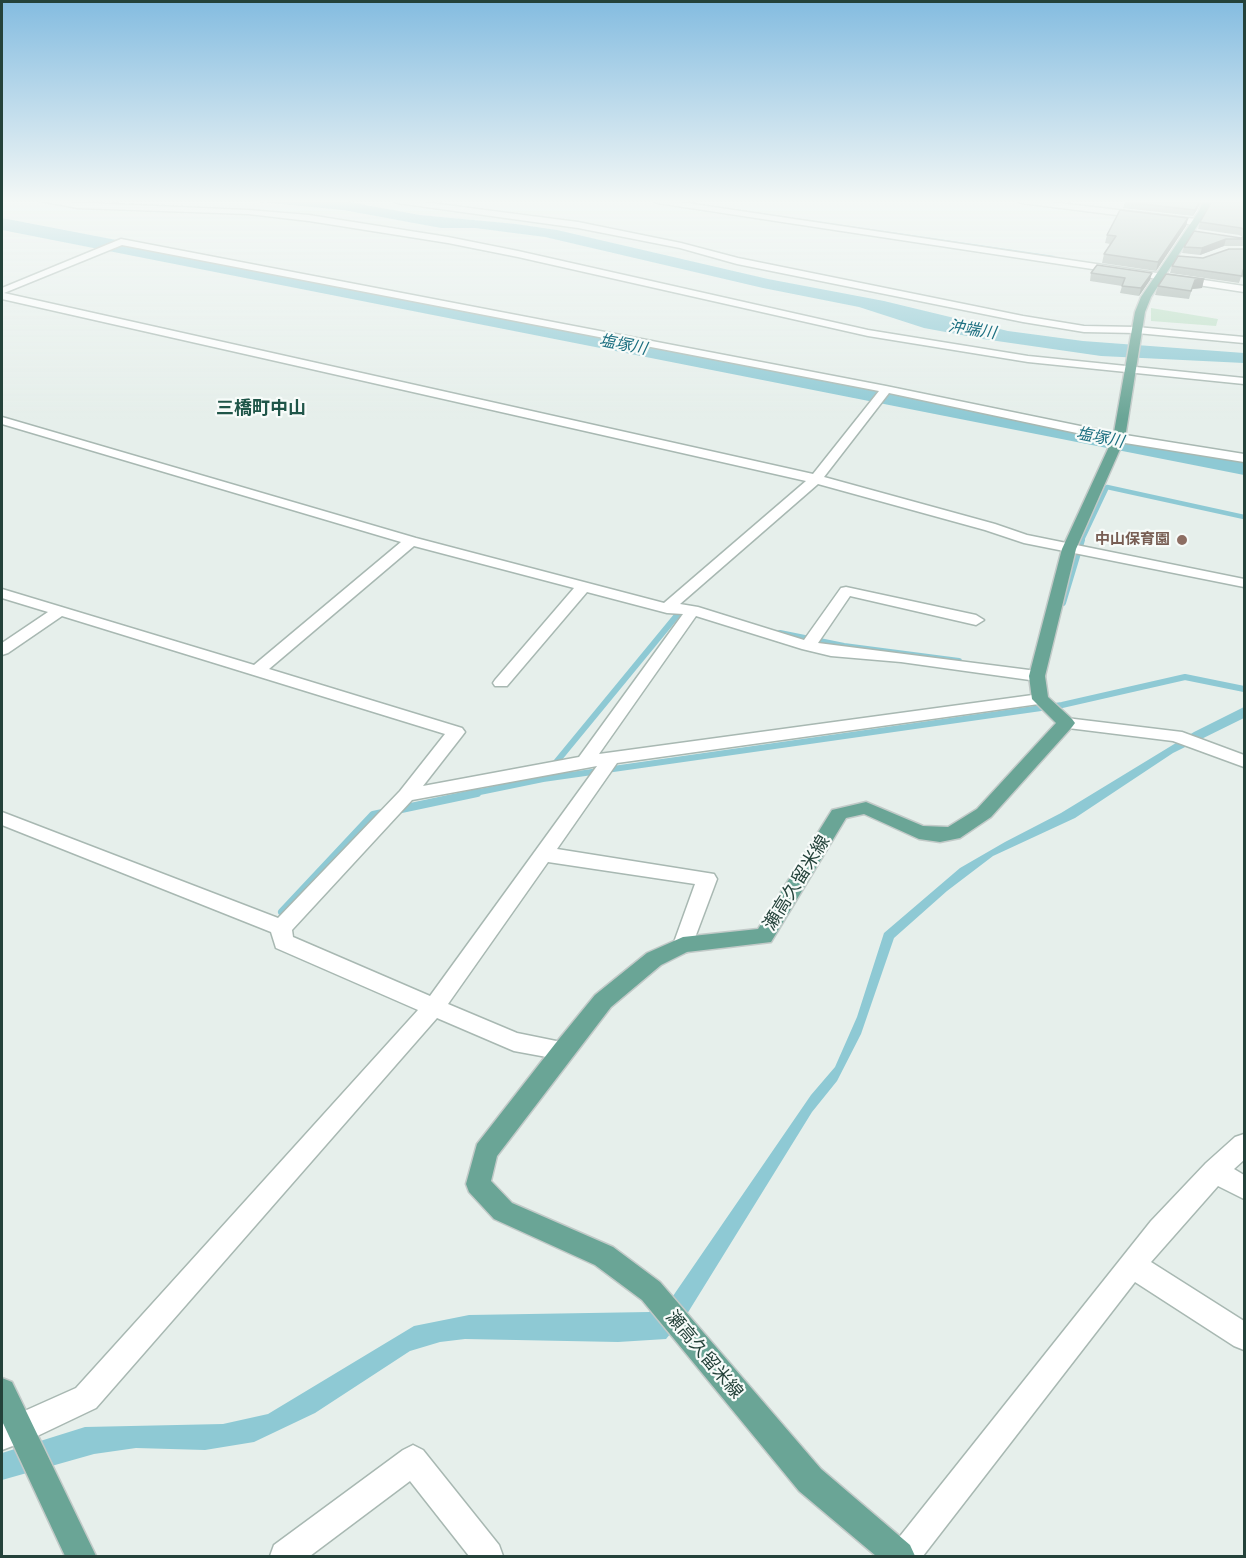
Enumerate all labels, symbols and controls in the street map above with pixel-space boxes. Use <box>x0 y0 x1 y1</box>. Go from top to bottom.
water label: 沖端川 <box>947 317 997 343</box>
water label: 塩塚川 <box>598 331 648 359</box>
district label: 三橋町中山 <box>216 398 306 420</box>
water label: 塩塚川 <box>1075 424 1125 452</box>
place label: 中山保育園 <box>1095 531 1170 549</box>
marker: 中山保育園 <box>1175 533 1189 547</box>
street label: 瀬高久留米線 <box>759 831 835 935</box>
street label: 瀬高久留米線 <box>661 1307 747 1403</box>

